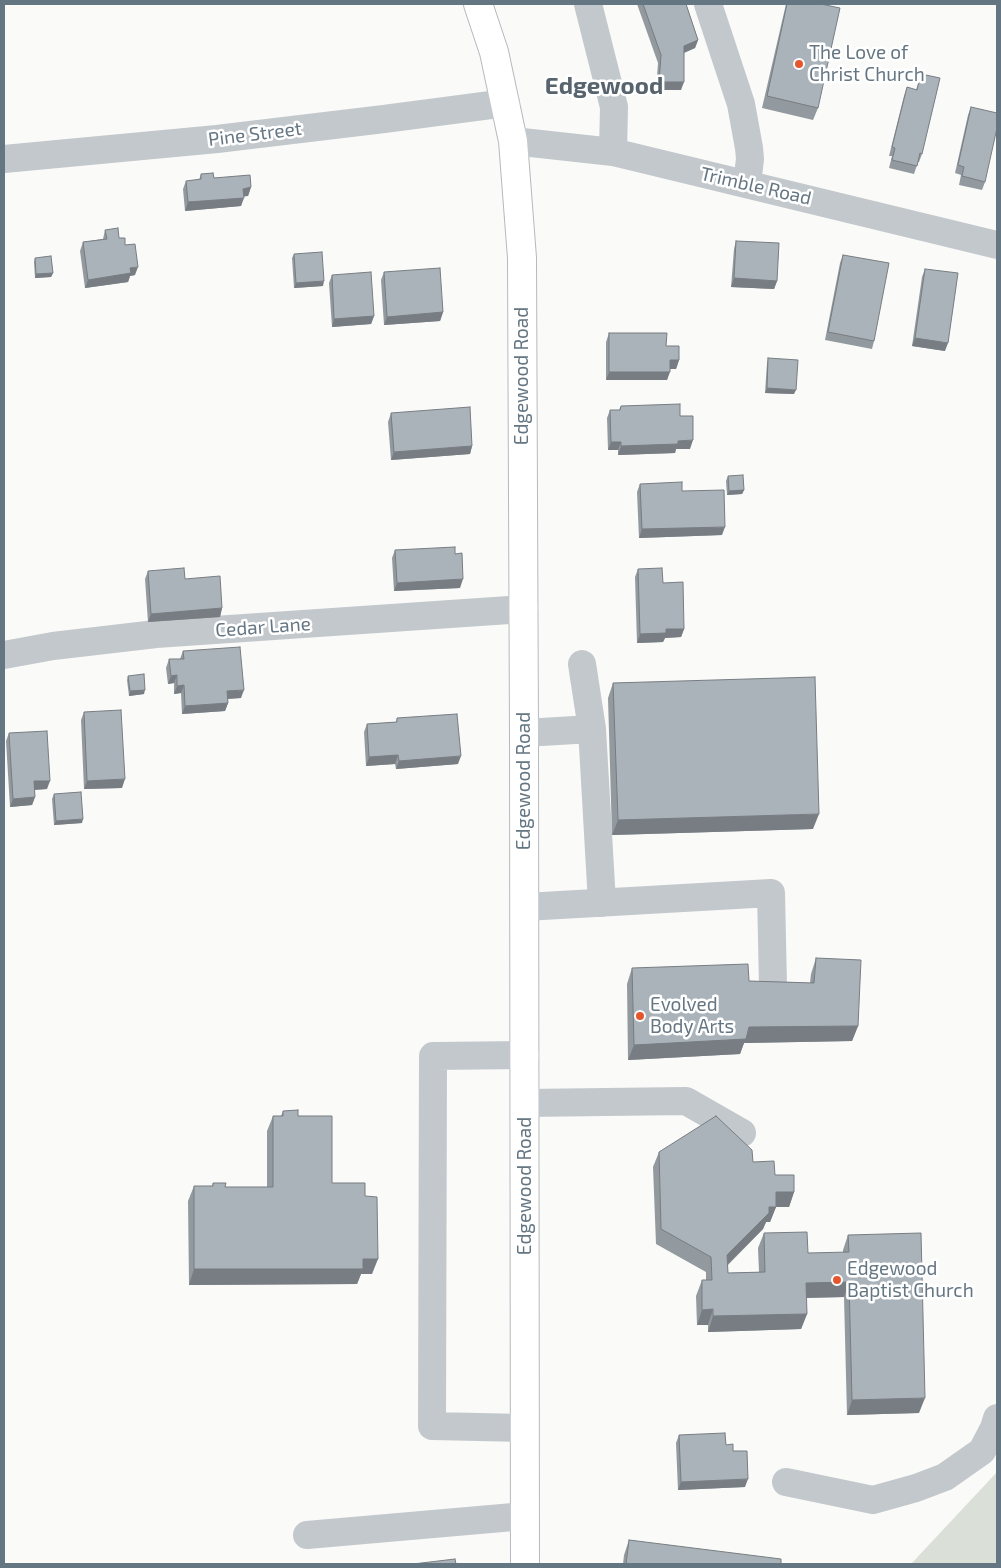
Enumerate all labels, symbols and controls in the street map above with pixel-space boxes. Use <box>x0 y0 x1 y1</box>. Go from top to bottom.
place label: The Love of Christ Church <box>809 42 925 86</box>
marker: The Love of Christ Church <box>793 58 805 70</box>
district label: Edgewood <box>545 72 663 100</box>
street label: Pine Street <box>207 117 303 151</box>
street label: Trimble Road <box>698 162 814 210</box>
street label: Edgewood Road <box>511 307 533 445</box>
street label: Cedar Lane <box>214 612 312 642</box>
street label: Edgewood Road <box>513 712 535 850</box>
place label: Evolved Body Arts <box>650 994 734 1038</box>
marker: Evolved Body Arts <box>634 1010 646 1022</box>
street label: Edgewood Road <box>514 1117 536 1255</box>
place label: Edgewood Baptist Church <box>847 1258 974 1302</box>
marker: Edgewood Baptist Church <box>831 1274 843 1286</box>

